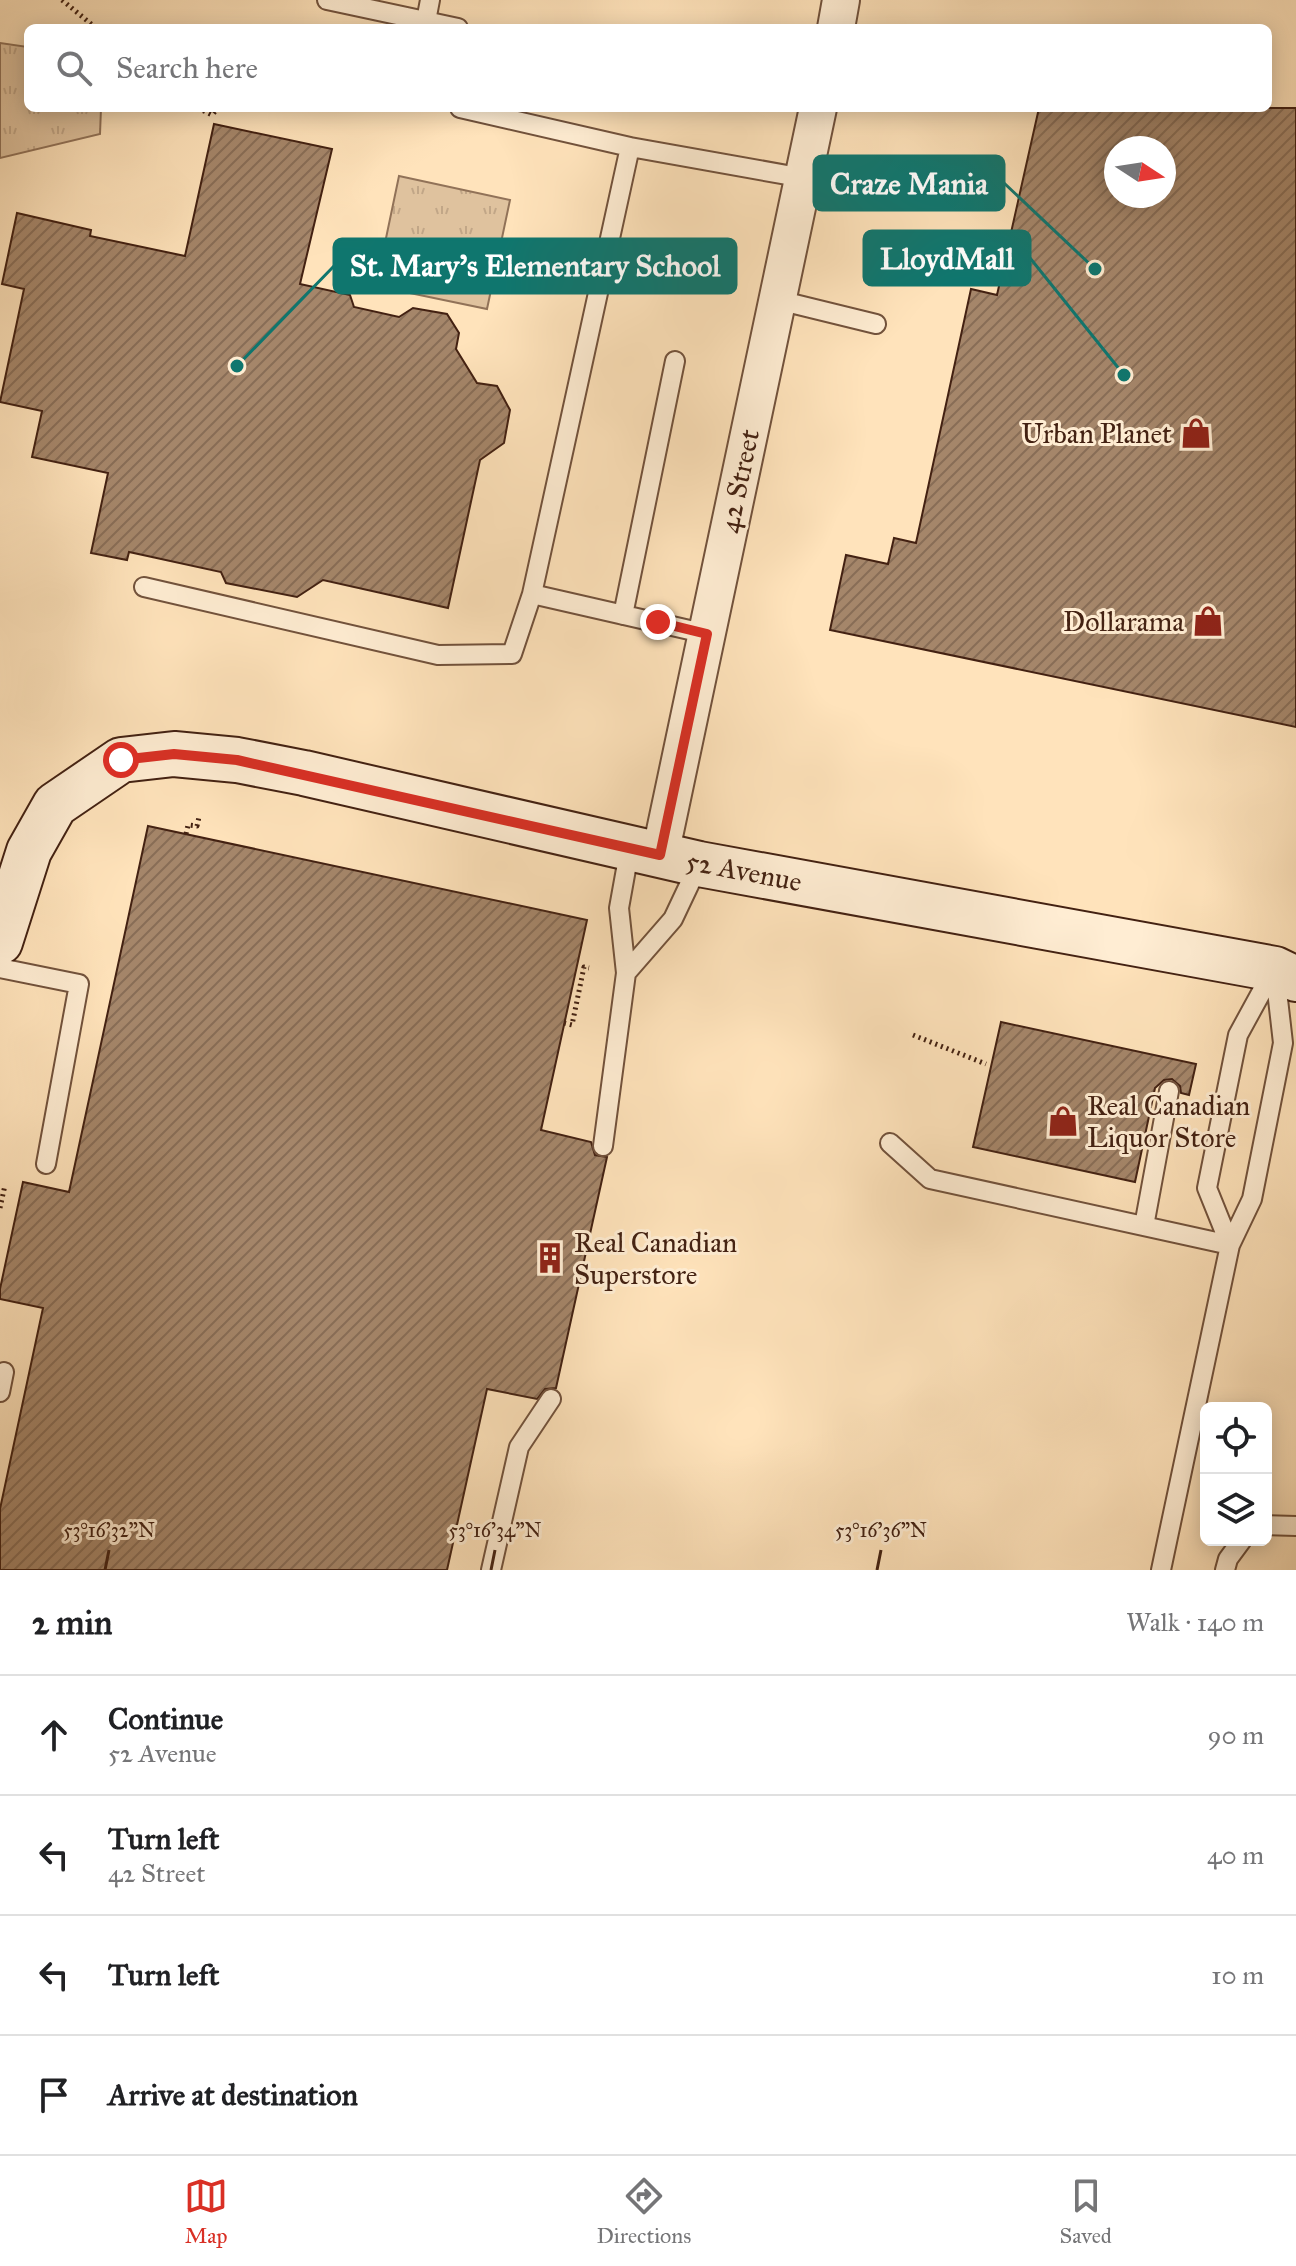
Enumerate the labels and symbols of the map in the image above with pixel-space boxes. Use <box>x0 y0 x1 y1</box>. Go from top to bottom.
north arrow <box>1104 136 1176 208</box>
callout: Craze Mania <box>814 156 1004 210</box>
text: Craze Mania <box>830 166 989 202</box>
callout: LloydMall <box>864 231 1030 285</box>
callout: St. Mary's Elementary School <box>334 239 736 293</box>
text: LloydMall <box>880 241 1015 277</box>
text: St. Mary's Elementary School <box>350 248 721 284</box>
place label: Urban Planet <box>1021 416 1172 451</box>
shop icon: Urban Planet <box>1179 416 1213 450</box>
street label: 42 Street <box>711 426 767 536</box>
route end <box>640 604 676 640</box>
place label: Dollarama <box>1063 604 1184 639</box>
shop icon: Dollarama <box>1191 604 1225 638</box>
route start <box>103 742 139 778</box>
street label: 52 Avenue <box>683 843 805 899</box>
place label: Real Canadian Liquor Store <box>1087 1088 1250 1155</box>
shop icon: Real Canadian Liquor Store <box>1046 1104 1080 1138</box>
place label: Real Canadian Superstore <box>574 1225 737 1292</box>
building icon: Real Canadian Superstore <box>533 1241 567 1275</box>
text: 53°16'32"N <box>63 1518 155 1542</box>
text: 53°16'34"N <box>448 1518 542 1542</box>
text: 53°16'36"N <box>835 1518 927 1542</box>

